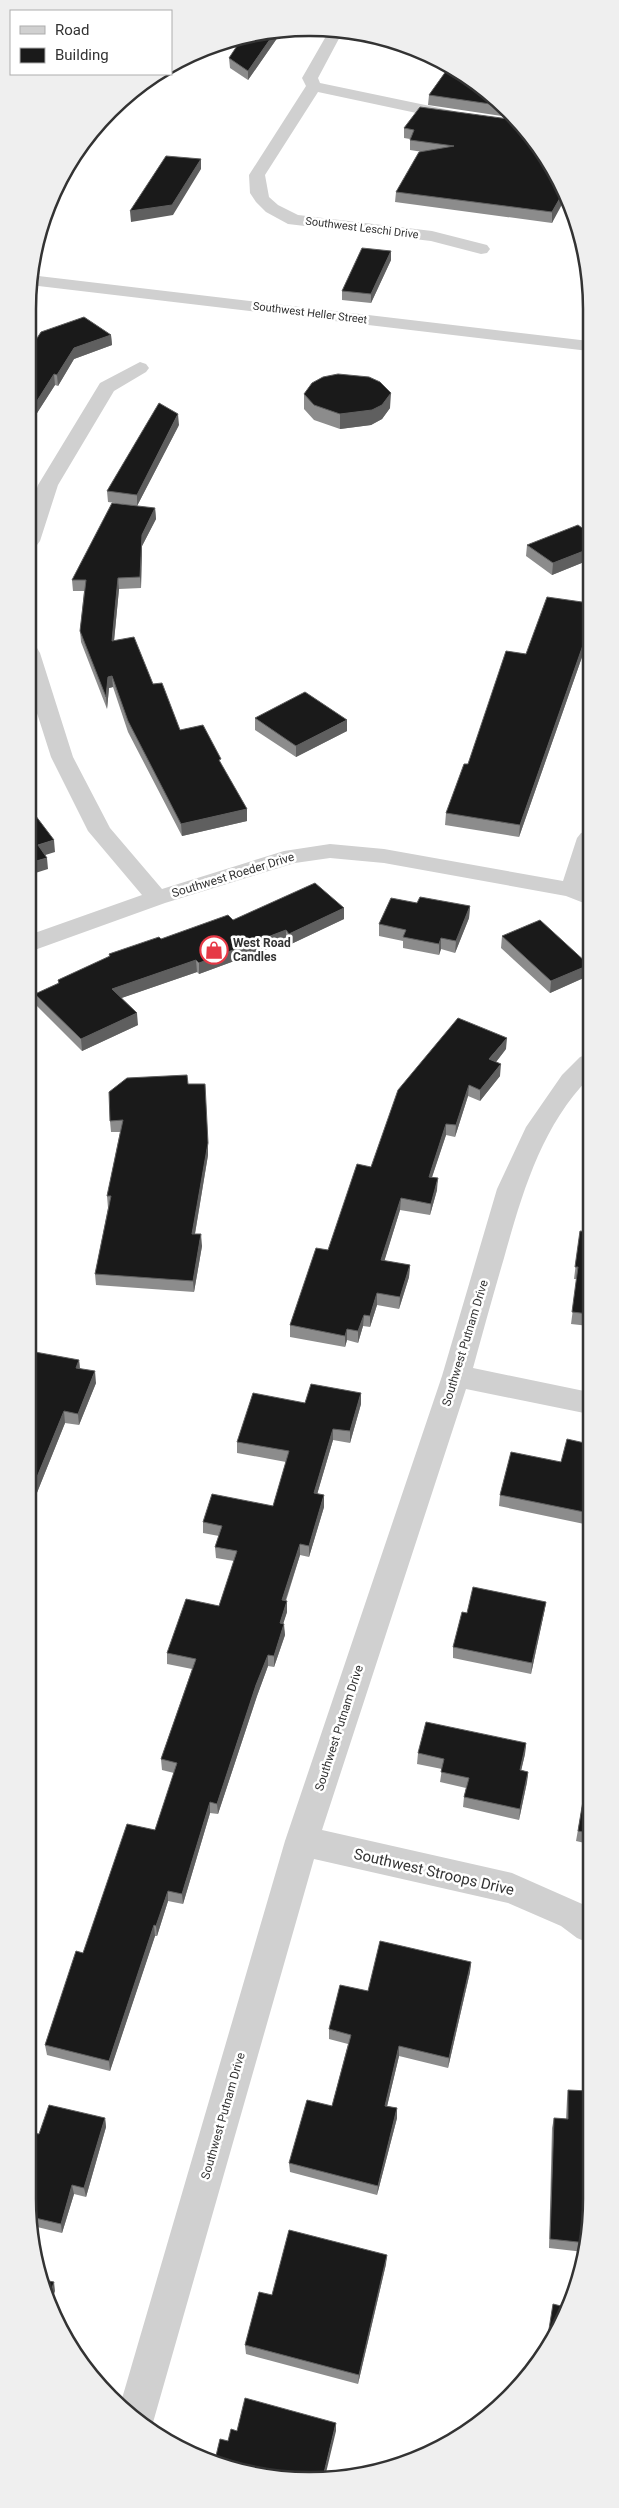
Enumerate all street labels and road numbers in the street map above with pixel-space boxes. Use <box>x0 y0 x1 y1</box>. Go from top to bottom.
street label: Southwest Leschi Drive <box>305 215 420 241</box>
street label: Southwest Heller Street <box>252 300 368 327</box>
street label: Southwest Roeder Drive <box>170 850 296 900</box>
street label: Southwest Putnam Drive <box>439 1278 491 1408</box>
street label: Southwest Putnam Drive <box>312 1663 366 1793</box>
street label: Southwest Stroops Drive <box>352 1845 516 1899</box>
street label: Southwest Putnam Drive <box>198 2051 248 2181</box>

